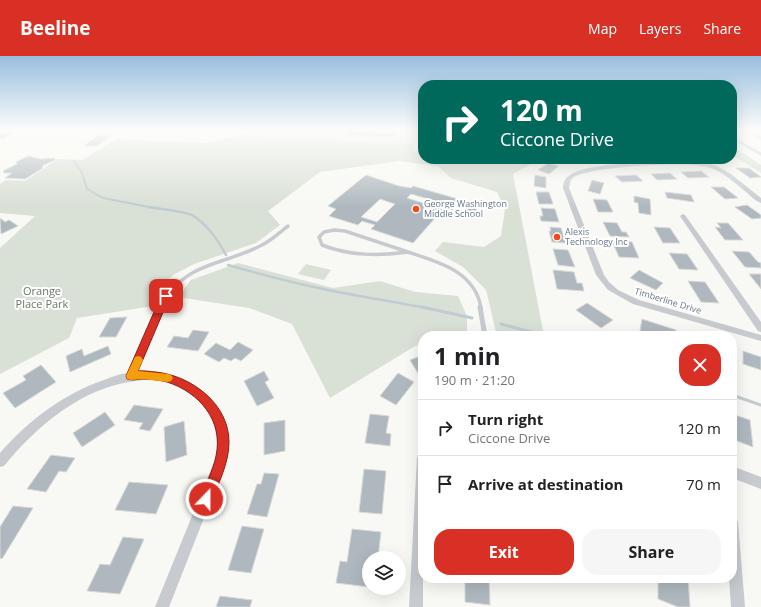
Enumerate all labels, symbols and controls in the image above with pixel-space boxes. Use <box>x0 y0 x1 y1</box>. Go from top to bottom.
text: Beeline <box>20 15 91 41</box>
text: Map <box>588 19 617 38</box>
text: Layers <box>639 19 681 38</box>
text: Share <box>703 19 741 38</box>
text: 120 m <box>500 91 583 129</box>
icon: right <box>434 96 486 148</box>
text: Ciccone Drive <box>500 127 614 151</box>
place label: George Washington Middle School <box>424 197 507 220</box>
marker: George Washington Middle School <box>411 204 421 214</box>
place label: Alexis Technology Inc <box>565 225 628 248</box>
marker: Alexis Technology Inc <box>552 232 562 242</box>
pin <box>149 279 183 313</box>
park label: Orange Place Park <box>16 283 69 311</box>
street label: Timberline Drive <box>633 284 703 317</box>
icon: arrive <box>155 285 177 307</box>
text: 1 min <box>434 339 501 372</box>
button: close <box>679 344 721 386</box>
text: 190 m · 21:20 <box>434 371 515 389</box>
text: Turn right <box>468 409 543 429</box>
icon: right <box>434 417 456 439</box>
text: 120 m <box>677 418 721 438</box>
text: Ciccone Drive <box>468 429 550 447</box>
icon: arrive <box>434 473 456 495</box>
text: Arrive at destination <box>468 474 623 494</box>
text: 70 m <box>686 474 721 494</box>
position arrow <box>185 478 227 520</box>
button: Exit <box>434 529 574 575</box>
button: Share <box>582 529 721 575</box>
map controls <box>362 551 406 595</box>
button: layers <box>362 551 406 595</box>

